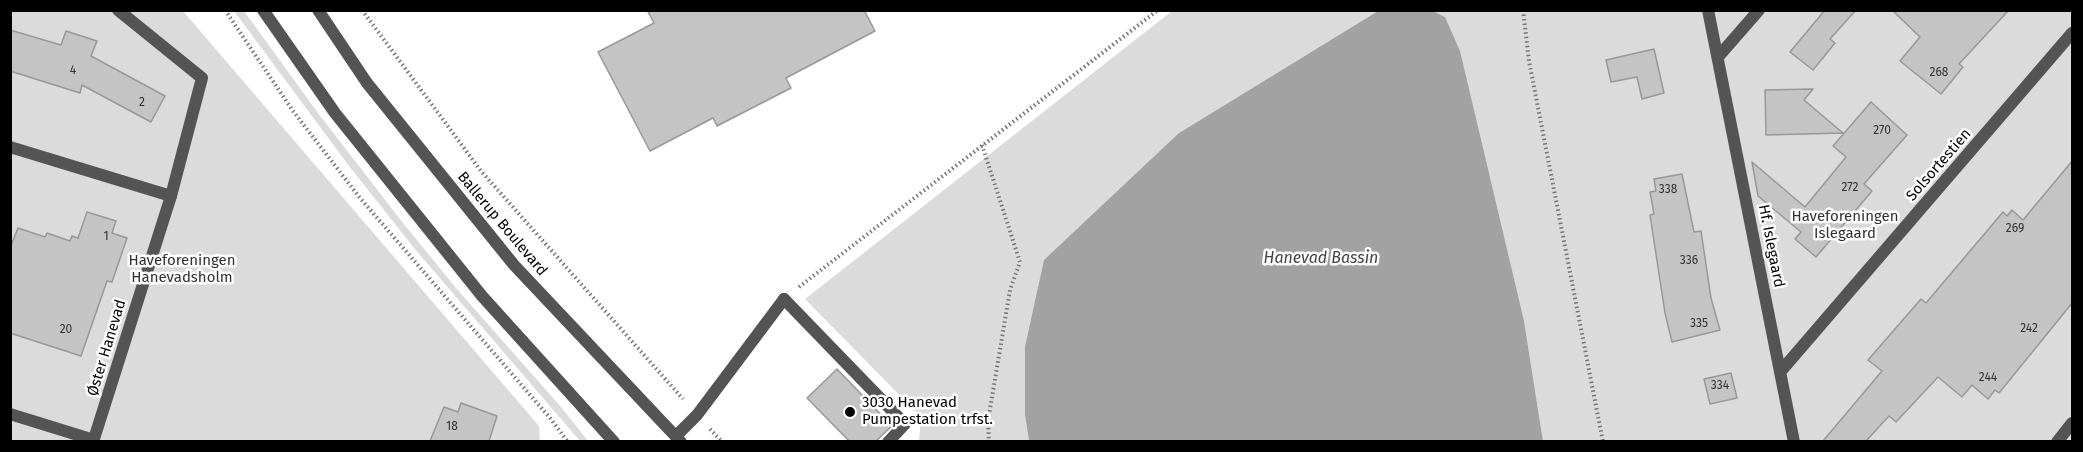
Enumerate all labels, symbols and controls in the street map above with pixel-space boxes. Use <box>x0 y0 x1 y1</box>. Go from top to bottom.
house number: 4 <box>70 64 76 78</box>
house number: 268 <box>1930 66 1948 80</box>
house number: 2 <box>139 96 145 110</box>
house number: 270 <box>1873 124 1891 138</box>
street label: Solsortestien <box>1903 125 1975 205</box>
street label: Ballerup Boulevard <box>453 168 551 280</box>
house number: 272 <box>1842 181 1858 195</box>
house number: 338 <box>1659 183 1677 197</box>
street label: Hf. Islegaard <box>1754 203 1788 289</box>
park label: Haveforeningen Islegaard <box>1791 208 1899 243</box>
house number: 269 <box>2006 222 2024 236</box>
house number: 1 <box>103 230 109 244</box>
water label: Hanevad Bassin <box>1264 249 1378 269</box>
park label: Haveforeningen Hanevadsholm <box>128 252 236 287</box>
house number: 336 <box>1680 254 1698 268</box>
street label: Øster Hanevad <box>84 298 130 398</box>
house number: 335 <box>1690 317 1708 331</box>
house number: 242 <box>2020 322 2038 336</box>
house number: 20 <box>60 323 72 337</box>
house number: 244 <box>1979 371 1997 385</box>
house number: 334 <box>1711 379 1729 393</box>
place label: 3030 Hanevad Pumpestation trfst. <box>862 394 993 429</box>
marker: 3030 Hanevad Pumpestation trfst. <box>843 405 857 419</box>
house number: 18 <box>446 420 458 434</box>

